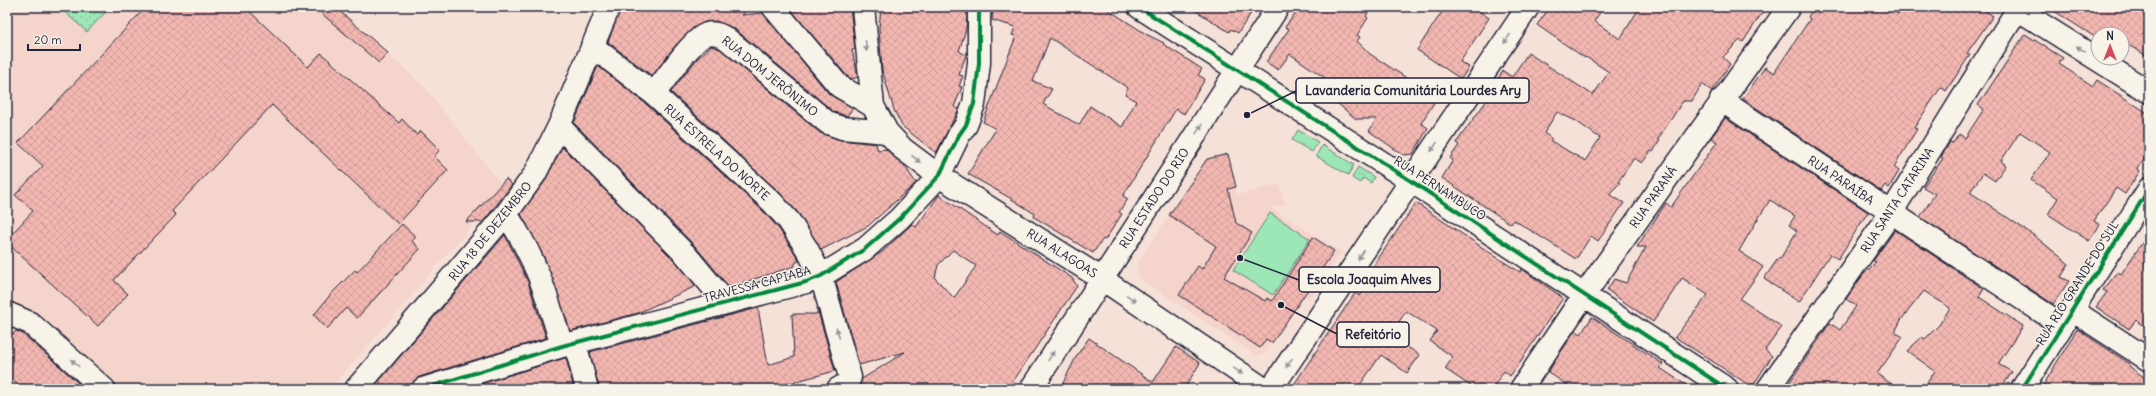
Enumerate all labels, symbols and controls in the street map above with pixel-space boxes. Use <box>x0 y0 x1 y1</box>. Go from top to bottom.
scale bar <box>28 26 80 52</box>
north arrow <box>2090 26 2130 66</box>
text: N <box>2106 29 2114 43</box>
text: 20 m <box>34 32 62 47</box>
street label: RUA DOM JERÔNIMO <box>719 33 821 119</box>
one-way arrow <box>1503 34 1510 45</box>
one-way arrow <box>863 40 869 52</box>
one-way arrow <box>2075 45 2086 53</box>
callout: Lavanderia Comunitária Lourdes Ary <box>1296 78 1529 103</box>
text: Lavanderia Comunitária Lourdes Ary <box>1305 82 1521 99</box>
street label: RUA ESTRELA DO NORTE <box>661 101 773 203</box>
one-way arrow <box>1195 124 1202 135</box>
one-way arrow <box>1430 142 1438 153</box>
street label: RUA SANTA CATARINA <box>1857 144 1937 256</box>
street label: RUA ESTADO DO RIO <box>1116 145 1192 251</box>
street label: RUA PARAÍBA <box>1805 152 1877 208</box>
street label: RUA PERNAMBUCO <box>1391 153 1489 223</box>
one-way arrow <box>910 155 921 164</box>
street label: RUA PARANÁ <box>1626 163 1680 231</box>
street label: RUA 18 DE DEZEMBRO <box>445 178 535 284</box>
street label: RUA RIO GRANDE DO SUL <box>2032 218 2122 348</box>
street label: RUA ALAGOAS <box>1024 225 1100 281</box>
one-way arrow <box>1357 250 1365 260</box>
street label: TRAVESSA CAPIABA <box>702 262 813 306</box>
callout: Escola Joaquim Alves <box>1299 267 1440 292</box>
text: Escola Joaquim Alves <box>1307 271 1431 288</box>
one-way arrow <box>1126 294 1136 302</box>
callout: Refeitório <box>1337 322 1409 347</box>
text: Refeitório <box>1345 326 1401 343</box>
one-way arrow <box>834 327 840 339</box>
one-way arrow <box>1048 350 1055 362</box>
one-way arrow <box>1285 358 1293 368</box>
one-way arrow <box>71 359 80 368</box>
one-way arrow <box>1233 367 1243 375</box>

